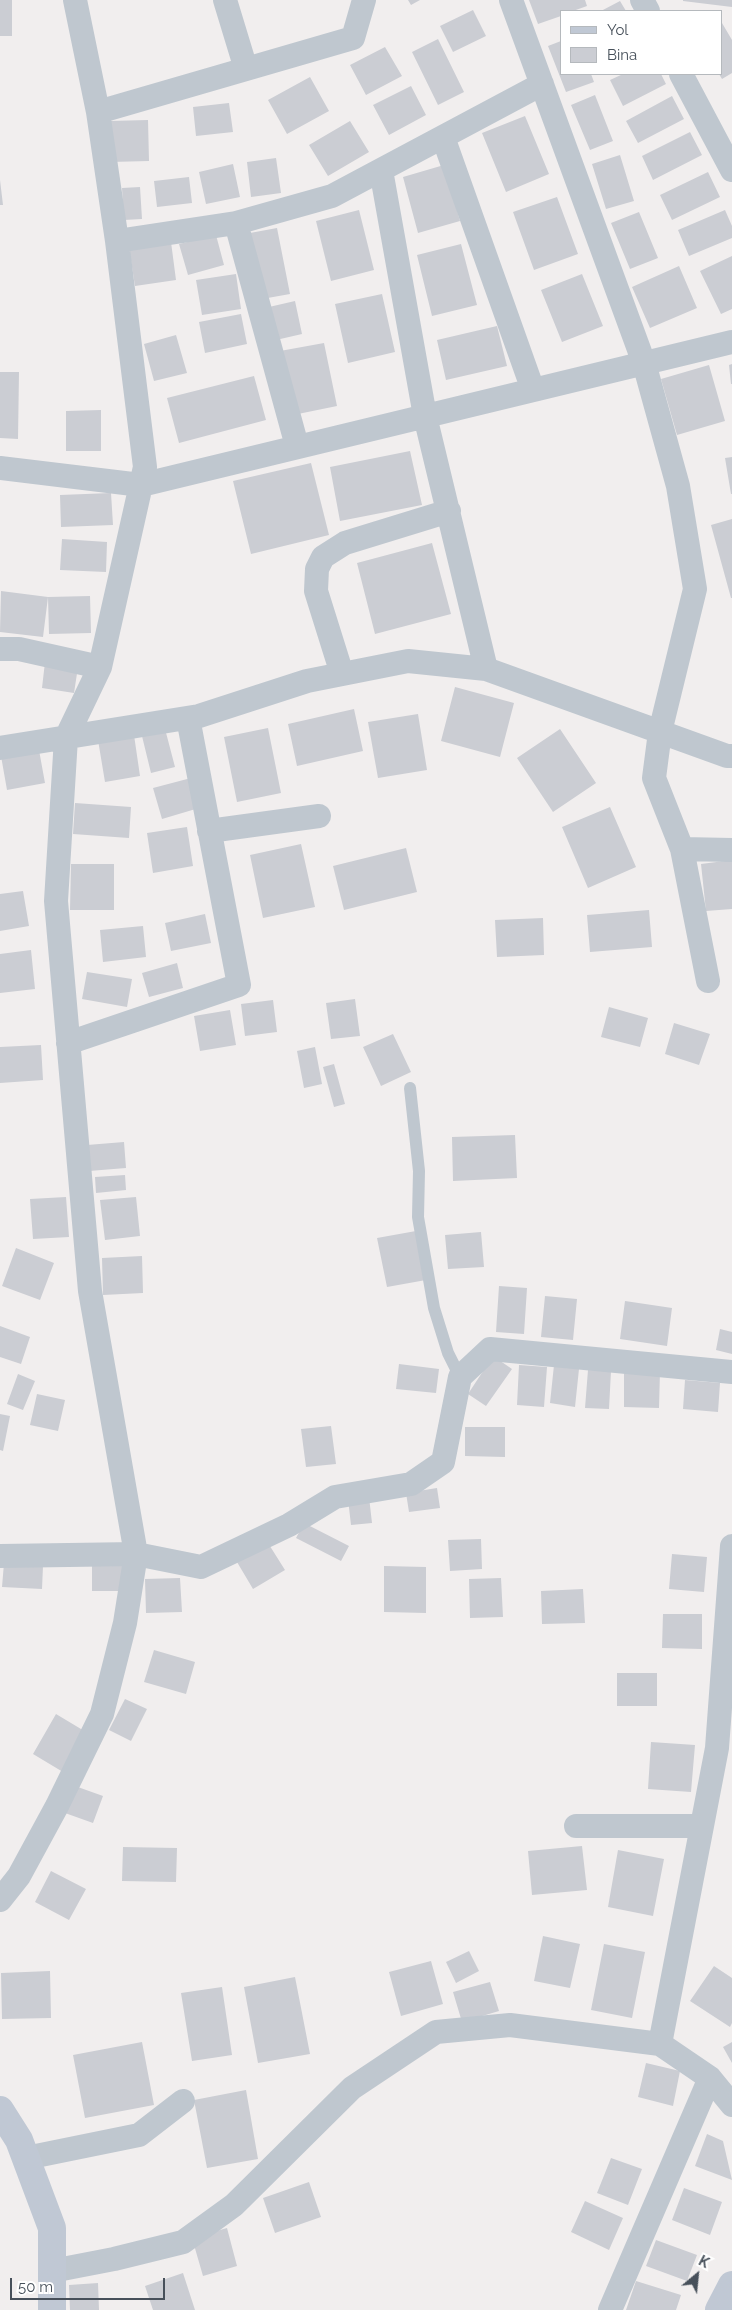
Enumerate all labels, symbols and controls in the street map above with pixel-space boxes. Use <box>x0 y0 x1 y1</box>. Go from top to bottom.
legend <box>560 10 722 75</box>
text: Yol <box>607 21 628 39</box>
text: Bina <box>607 46 637 64</box>
north arrow <box>672 2250 722 2300</box>
text: K <box>696 2252 712 2271</box>
scale bar <box>12 2268 168 2300</box>
text: 50 m <box>18 2278 53 2296</box>

